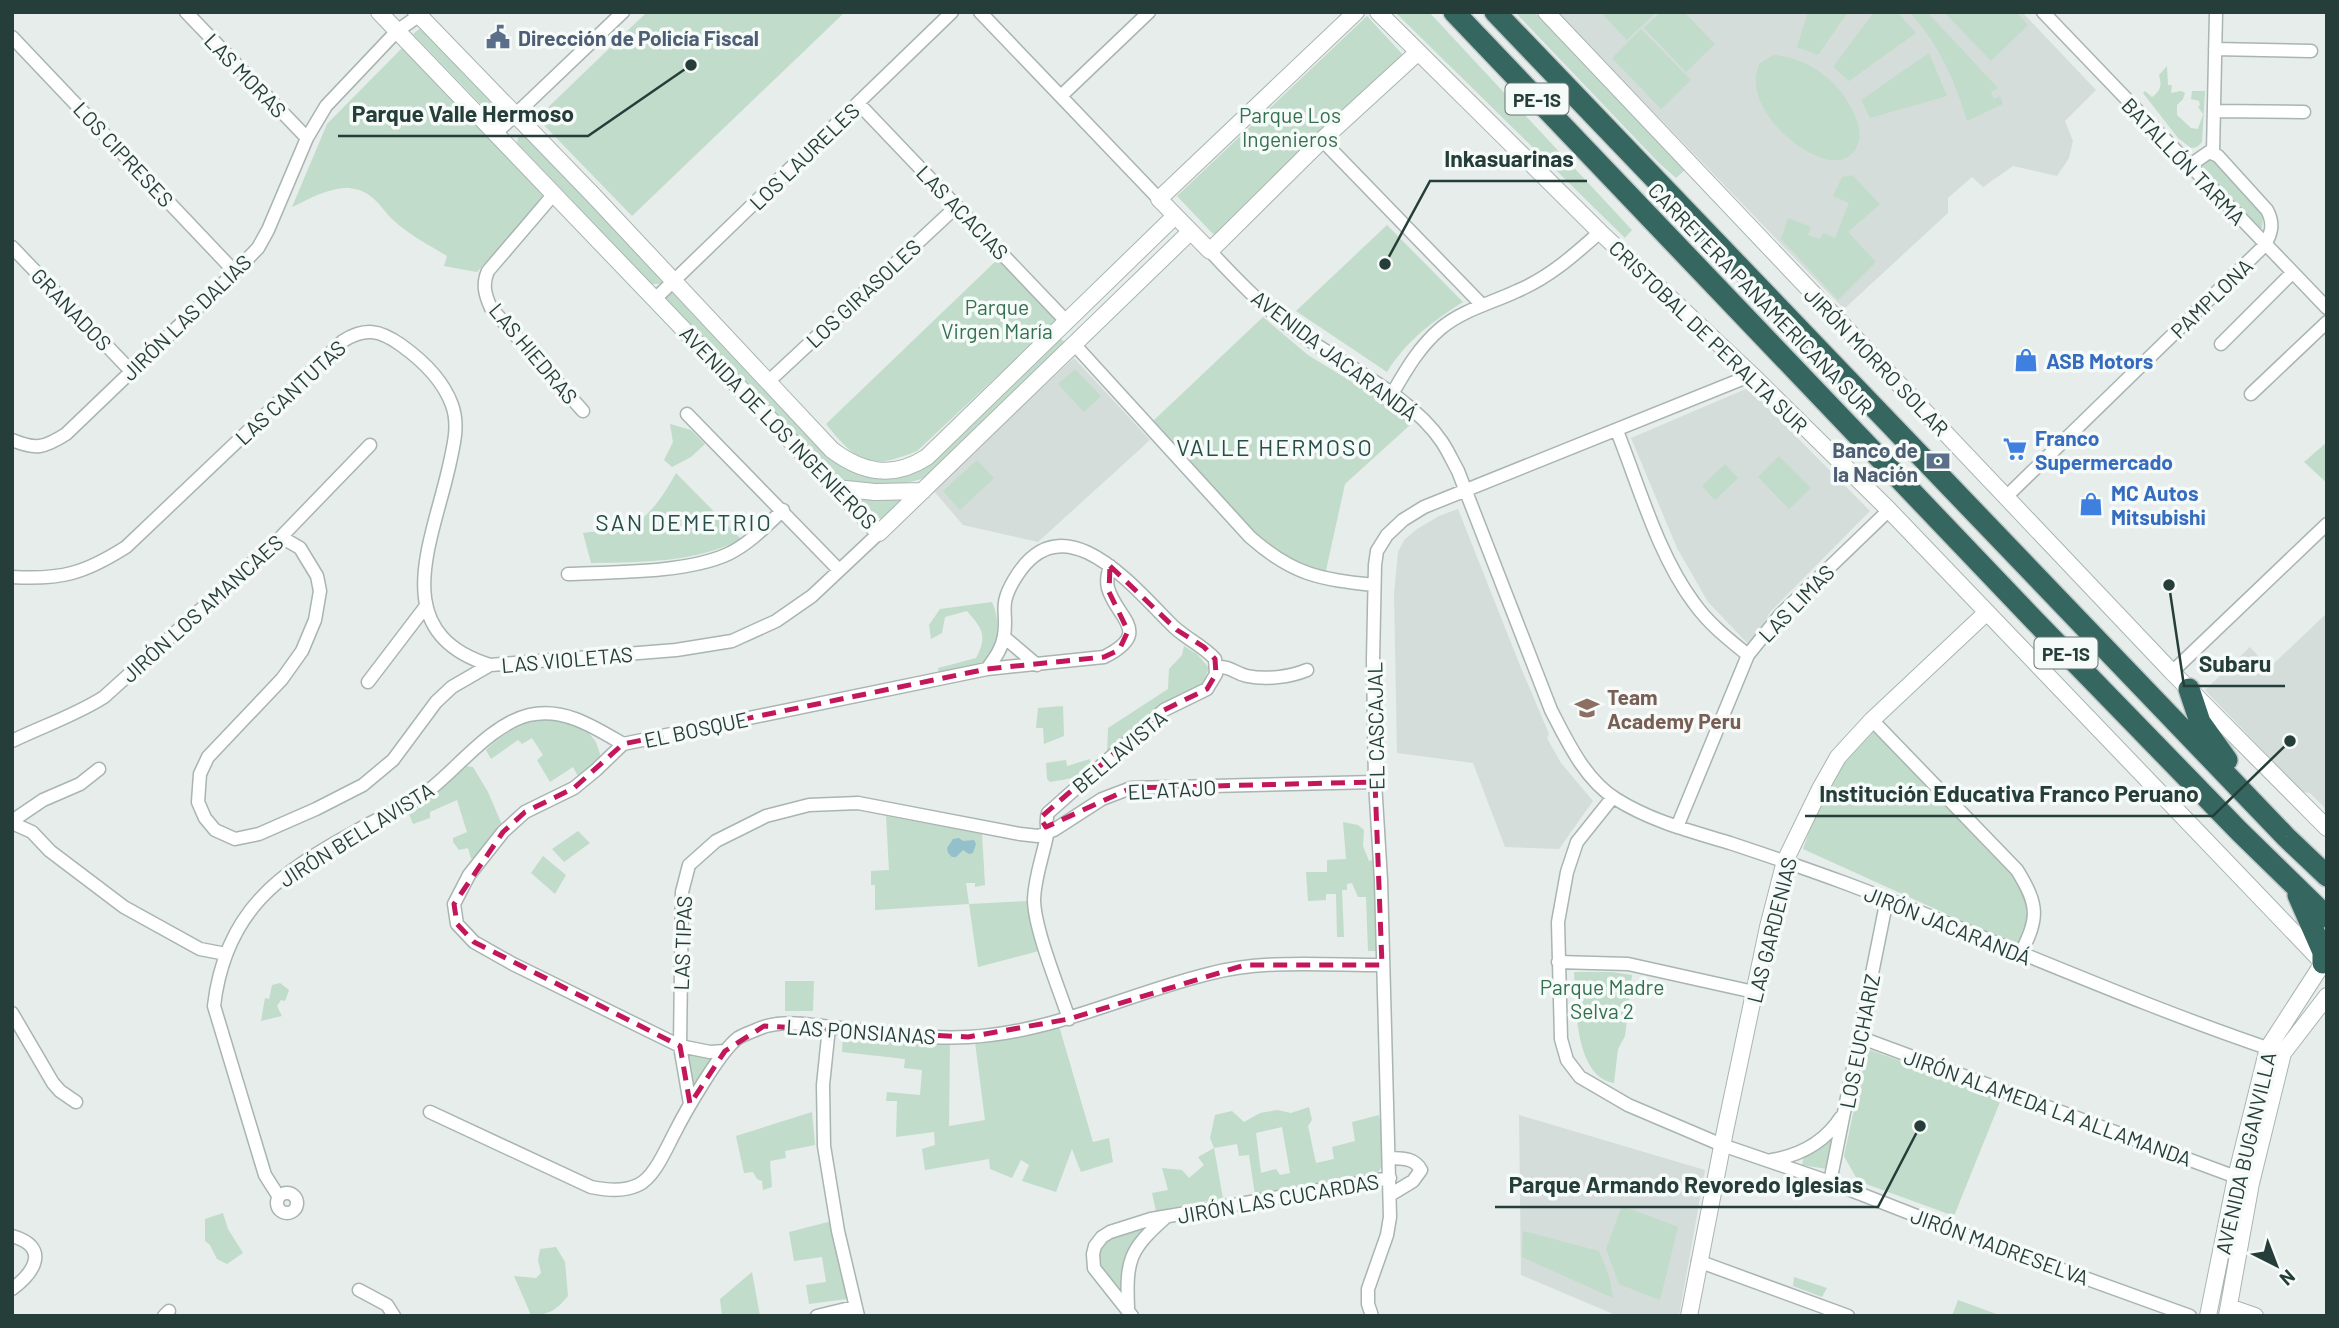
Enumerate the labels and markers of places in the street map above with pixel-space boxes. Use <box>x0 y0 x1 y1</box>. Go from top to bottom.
public building icon: Dirección de Policía Fiscal <box>484 23 512 51</box>
place label: Dirección de Policía Fiscal <box>518 25 759 50</box>
callout: Parque Valle Hermoso <box>338 92 588 136</box>
callout: Inkasuarinas <box>1430 137 1587 181</box>
shop icon: ASB Motors <box>2012 346 2040 374</box>
place label: ASB Motors <box>2046 348 2153 373</box>
place label: Franco Supermercado <box>2035 425 2173 474</box>
supermarket icon: Franco Supermercado <box>2001 435 2029 463</box>
place label: Banco de la Nación <box>1832 437 1918 486</box>
bank icon: Banco de la Nación <box>1924 447 1952 475</box>
place label: MC Autos Mitsubishi <box>2111 480 2206 529</box>
shop icon: MC Autos Mitsubishi <box>2077 490 2105 518</box>
callout: Subaru <box>2184 642 2285 686</box>
place label: Team Academy Peru <box>1607 684 1741 733</box>
school or university icon: Team Academy Peru <box>1573 694 1601 722</box>
callout: Institución Educativa Franco Peruano <box>1805 772 2213 816</box>
callout: Parque Armando Revoredo Iglesias <box>1495 1163 1878 1207</box>

